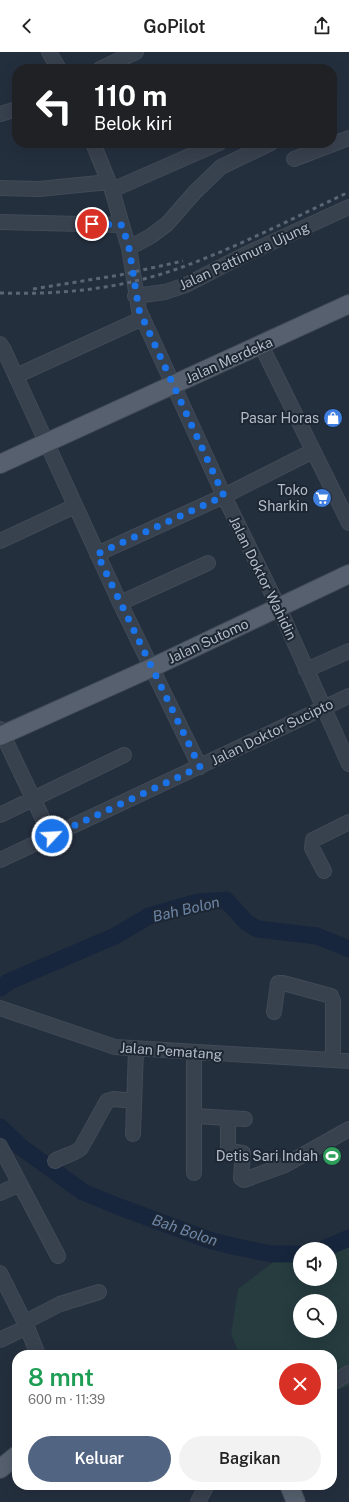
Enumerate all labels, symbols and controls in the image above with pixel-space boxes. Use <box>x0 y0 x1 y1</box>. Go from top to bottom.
icon: back <box>16 15 38 37</box>
icon: share <box>311 15 333 37</box>
text: GoPilot <box>143 16 206 37</box>
text: 110 m <box>94 79 167 112</box>
icon: left <box>28 80 80 132</box>
text: Belok kiri <box>94 113 172 134</box>
pin <box>75 207 109 241</box>
icon: arrive <box>81 213 103 235</box>
street label: Jalan Pattimura Ujung <box>176 219 312 293</box>
street label: Jalan Merdeka <box>183 334 275 386</box>
shop icon: Pasar Horas <box>322 407 344 429</box>
place label: Pasar Horas <box>240 410 319 426</box>
place label: Toko Sharkin <box>258 482 308 514</box>
supermarket icon: Toko Sharkin <box>311 487 333 509</box>
street label: Jalan Doktor Wahidin <box>226 514 300 642</box>
street label: Jalan Sutomo <box>165 615 251 667</box>
street label: Jalan Doktor Sucipto <box>208 695 336 768</box>
position arrow <box>31 815 73 857</box>
water label: Bah Bolon <box>151 893 221 925</box>
street label: Jalan Pematang <box>119 1039 223 1063</box>
sports icon: Detis Sari Indah <box>321 1145 343 1167</box>
place label: Detis Sari Indah <box>216 1148 318 1164</box>
water label: Bah Bolon <box>150 1211 220 1249</box>
map controls <box>293 1242 337 1338</box>
button: sound <box>293 1242 337 1286</box>
button: search <box>293 1294 337 1338</box>
text: 8 mnt <box>28 1363 94 1391</box>
button: close <box>279 1363 321 1405</box>
text: 600 m · 11:39 <box>28 1392 105 1407</box>
button: Keluar <box>28 1436 171 1482</box>
button: Bagikan <box>179 1436 321 1482</box>

